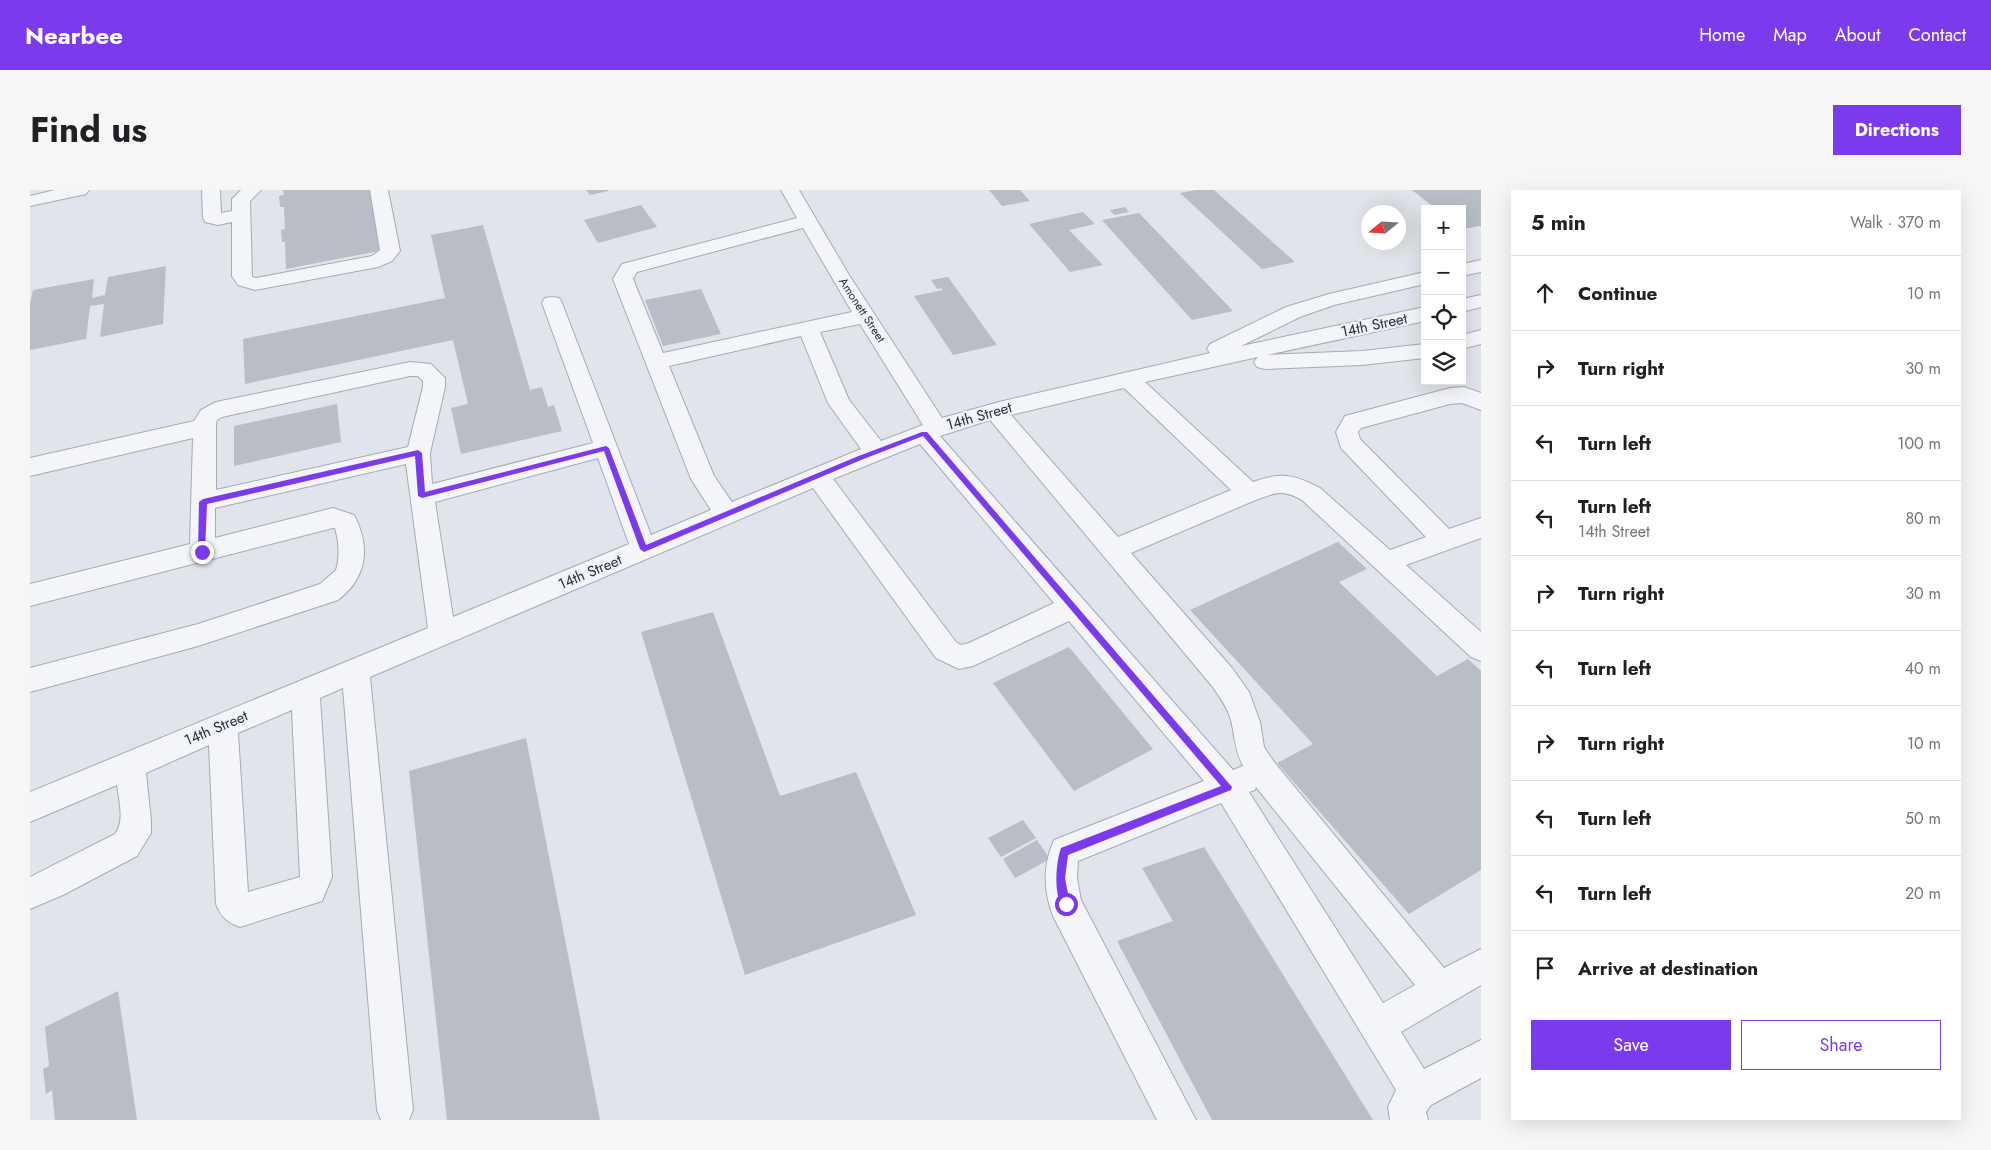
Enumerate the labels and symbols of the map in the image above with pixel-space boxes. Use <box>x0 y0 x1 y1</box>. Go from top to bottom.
north arrow <box>1361 205 1406 250</box>
street label: Amonett Street <box>834 274 890 346</box>
street label: 14th Street <box>1339 307 1410 343</box>
street label: 14th Street <box>944 396 1015 436</box>
route end <box>191 541 214 564</box>
street label: 14th Street <box>555 549 626 595</box>
street label: 14th Street <box>181 705 252 751</box>
route start <box>1055 893 1078 916</box>

